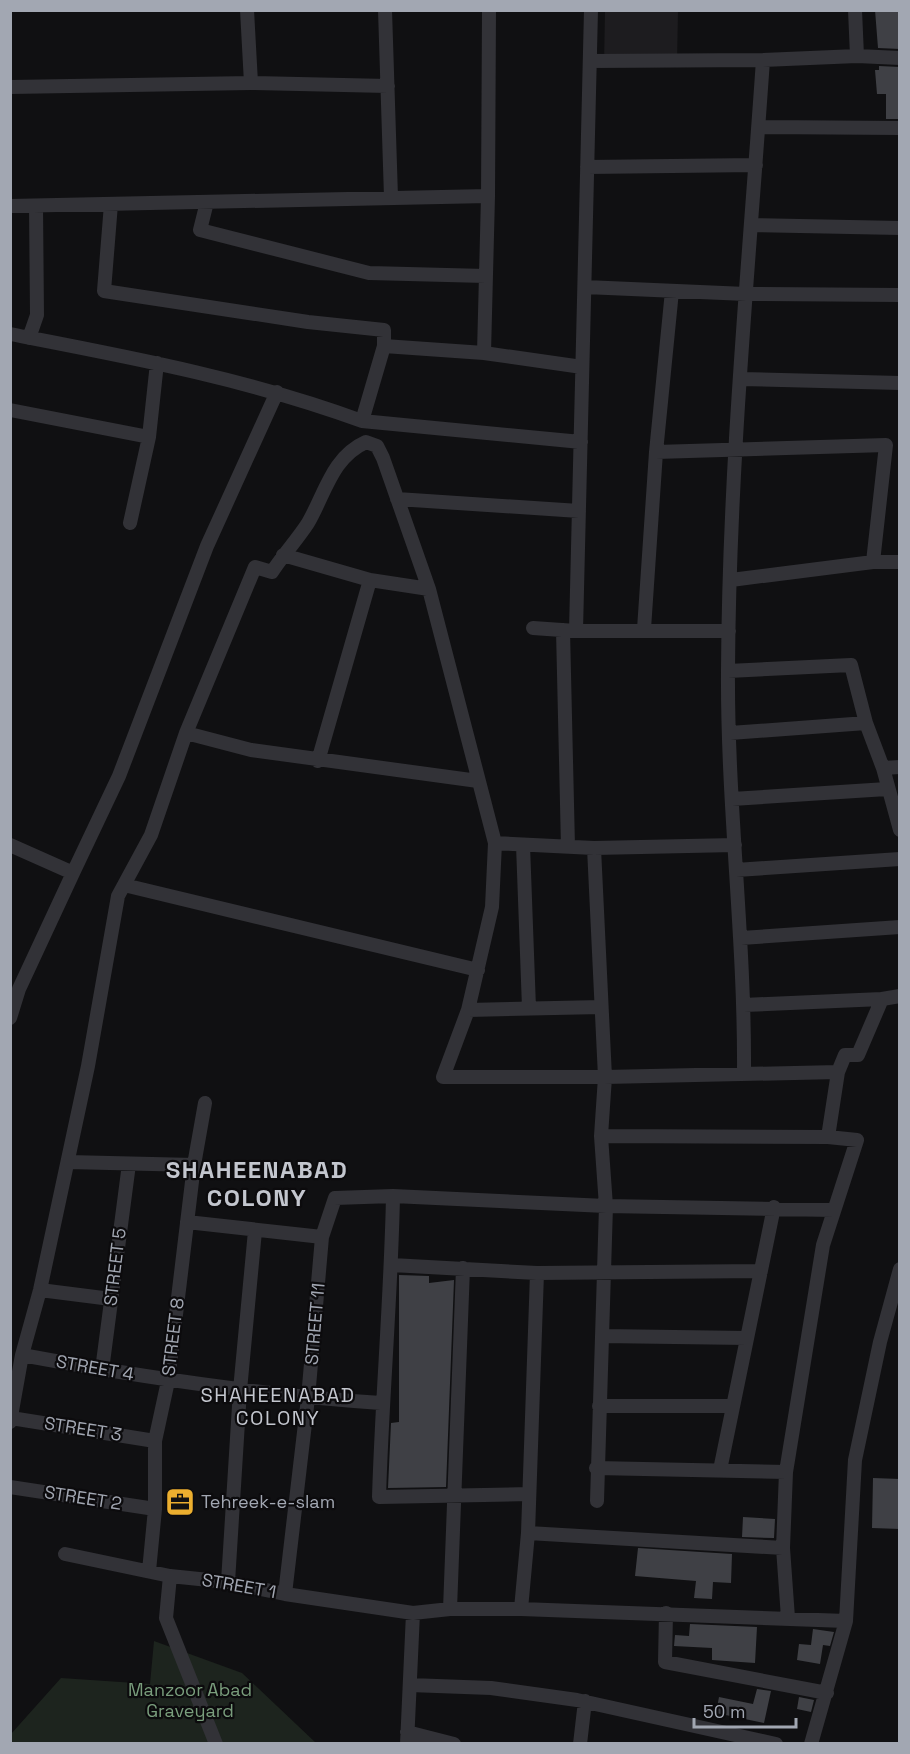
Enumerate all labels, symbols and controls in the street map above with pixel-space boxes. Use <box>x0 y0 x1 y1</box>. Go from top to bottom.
district label: SHAHEENABAD COLONY <box>166 1154 348 1213</box>
street label: STREET 5 <box>98 1227 131 1307</box>
street label: STREET 11 <box>299 1282 330 1366</box>
street label: STREET 8 <box>156 1296 189 1377</box>
street label: STREET 4 <box>54 1349 136 1386</box>
district label: SHAHEENABAD COLONY <box>201 1382 356 1431</box>
street label: STREET 3 <box>43 1411 124 1446</box>
street label: STREET 2 <box>43 1480 124 1515</box>
office icon: Tehreek-e-slam <box>164 1486 196 1518</box>
place label: Tehreek-e-slam <box>201 1490 335 1513</box>
street label: STREET 1 <box>200 1568 278 1603</box>
park label: Manzoor Abad Graveyard <box>128 1678 252 1722</box>
scale bar <box>694 1691 796 1729</box>
text: 50 m <box>703 1700 745 1723</box>

